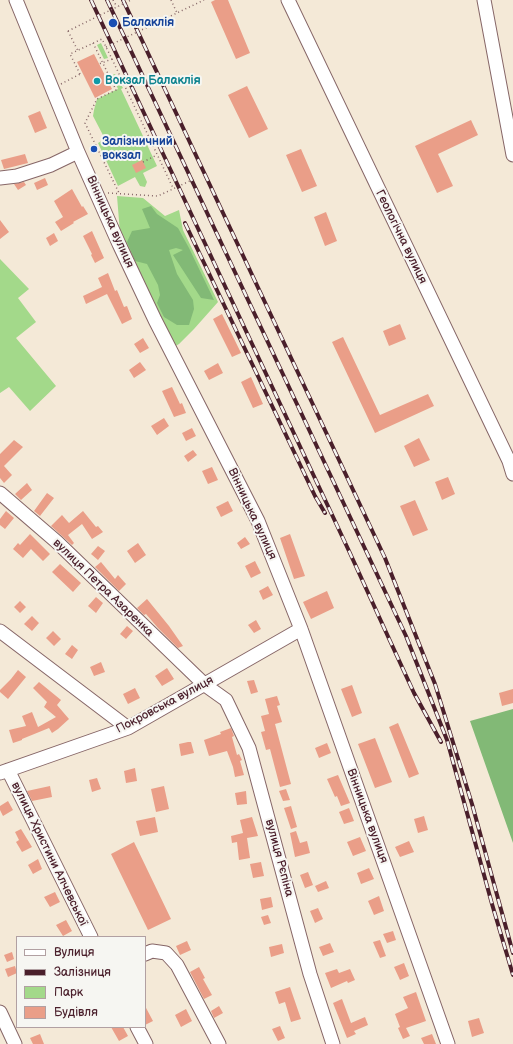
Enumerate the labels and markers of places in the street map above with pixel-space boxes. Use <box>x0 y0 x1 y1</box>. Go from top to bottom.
place label: Балаклія <box>122 16 174 30</box>
marker: Балаклія <box>107 17 119 29</box>
place label: Вокзал Балаклія <box>105 74 201 88</box>
marker: Вокзал Балаклія <box>92 76 102 86</box>
place label: Залізничний вокзал <box>102 135 173 163</box>
marker: Залізничний вокзал <box>89 144 99 154</box>

